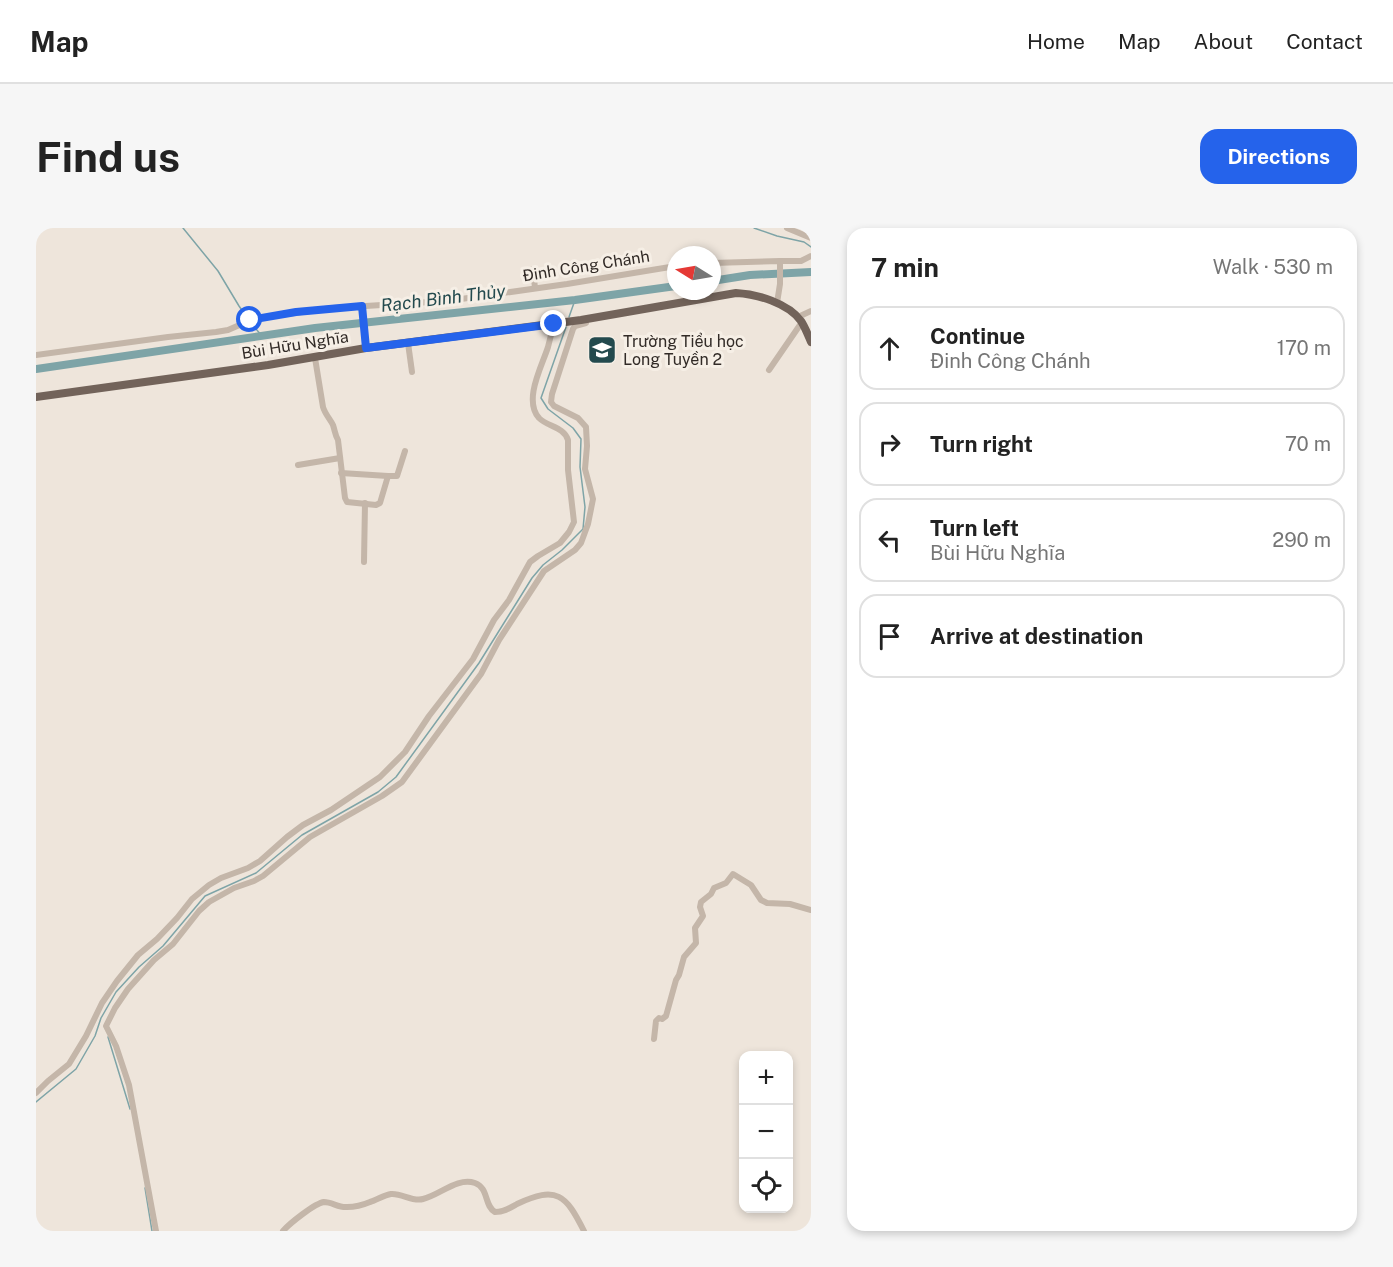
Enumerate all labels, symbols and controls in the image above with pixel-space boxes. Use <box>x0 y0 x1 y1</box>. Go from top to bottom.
text: Map <box>30 25 89 58</box>
text: Home <box>1027 29 1085 54</box>
text: Map <box>1118 29 1161 54</box>
text: About <box>1194 29 1253 54</box>
text: Contact <box>1286 29 1363 54</box>
button: Directions <box>1200 129 1357 184</box>
text: Find us <box>36 132 180 181</box>
north arrow <box>667 246 721 300</box>
street label: Đinh Công Chánh <box>521 247 651 285</box>
text: 7 min <box>871 252 939 283</box>
text: Walk · 530 m <box>1213 255 1333 279</box>
water label: Rạch Bình Thủy <box>379 280 507 316</box>
route start <box>236 306 262 332</box>
route end <box>540 310 566 336</box>
text: Continue <box>930 323 1025 349</box>
street label: Bùi Hữu Nghĩa <box>240 327 350 363</box>
place label: Trường Tiểu học Long Tuyền 2 <box>623 332 744 369</box>
icon: ahead <box>873 332 906 365</box>
school or university icon: Trường Tiểu học Long Tuyền 2 <box>586 334 618 366</box>
text: 170 m <box>1277 336 1331 360</box>
text: Đinh Công Chánh <box>930 349 1090 373</box>
icon: right <box>873 428 906 461</box>
text: Turn right <box>930 431 1033 457</box>
text: 70 m <box>1285 432 1331 456</box>
text: Turn left <box>930 515 1019 541</box>
icon: left <box>873 524 906 557</box>
text: 290 m <box>1272 528 1331 552</box>
text: Bùi Hữu Nghĩa <box>930 541 1065 565</box>
icon: arrive <box>873 620 906 653</box>
text: Arrive at destination <box>930 623 1143 649</box>
map controls <box>739 1051 793 1213</box>
button: + <box>739 1051 793 1105</box>
button: − <box>739 1105 793 1159</box>
button: locate <box>739 1159 793 1213</box>

